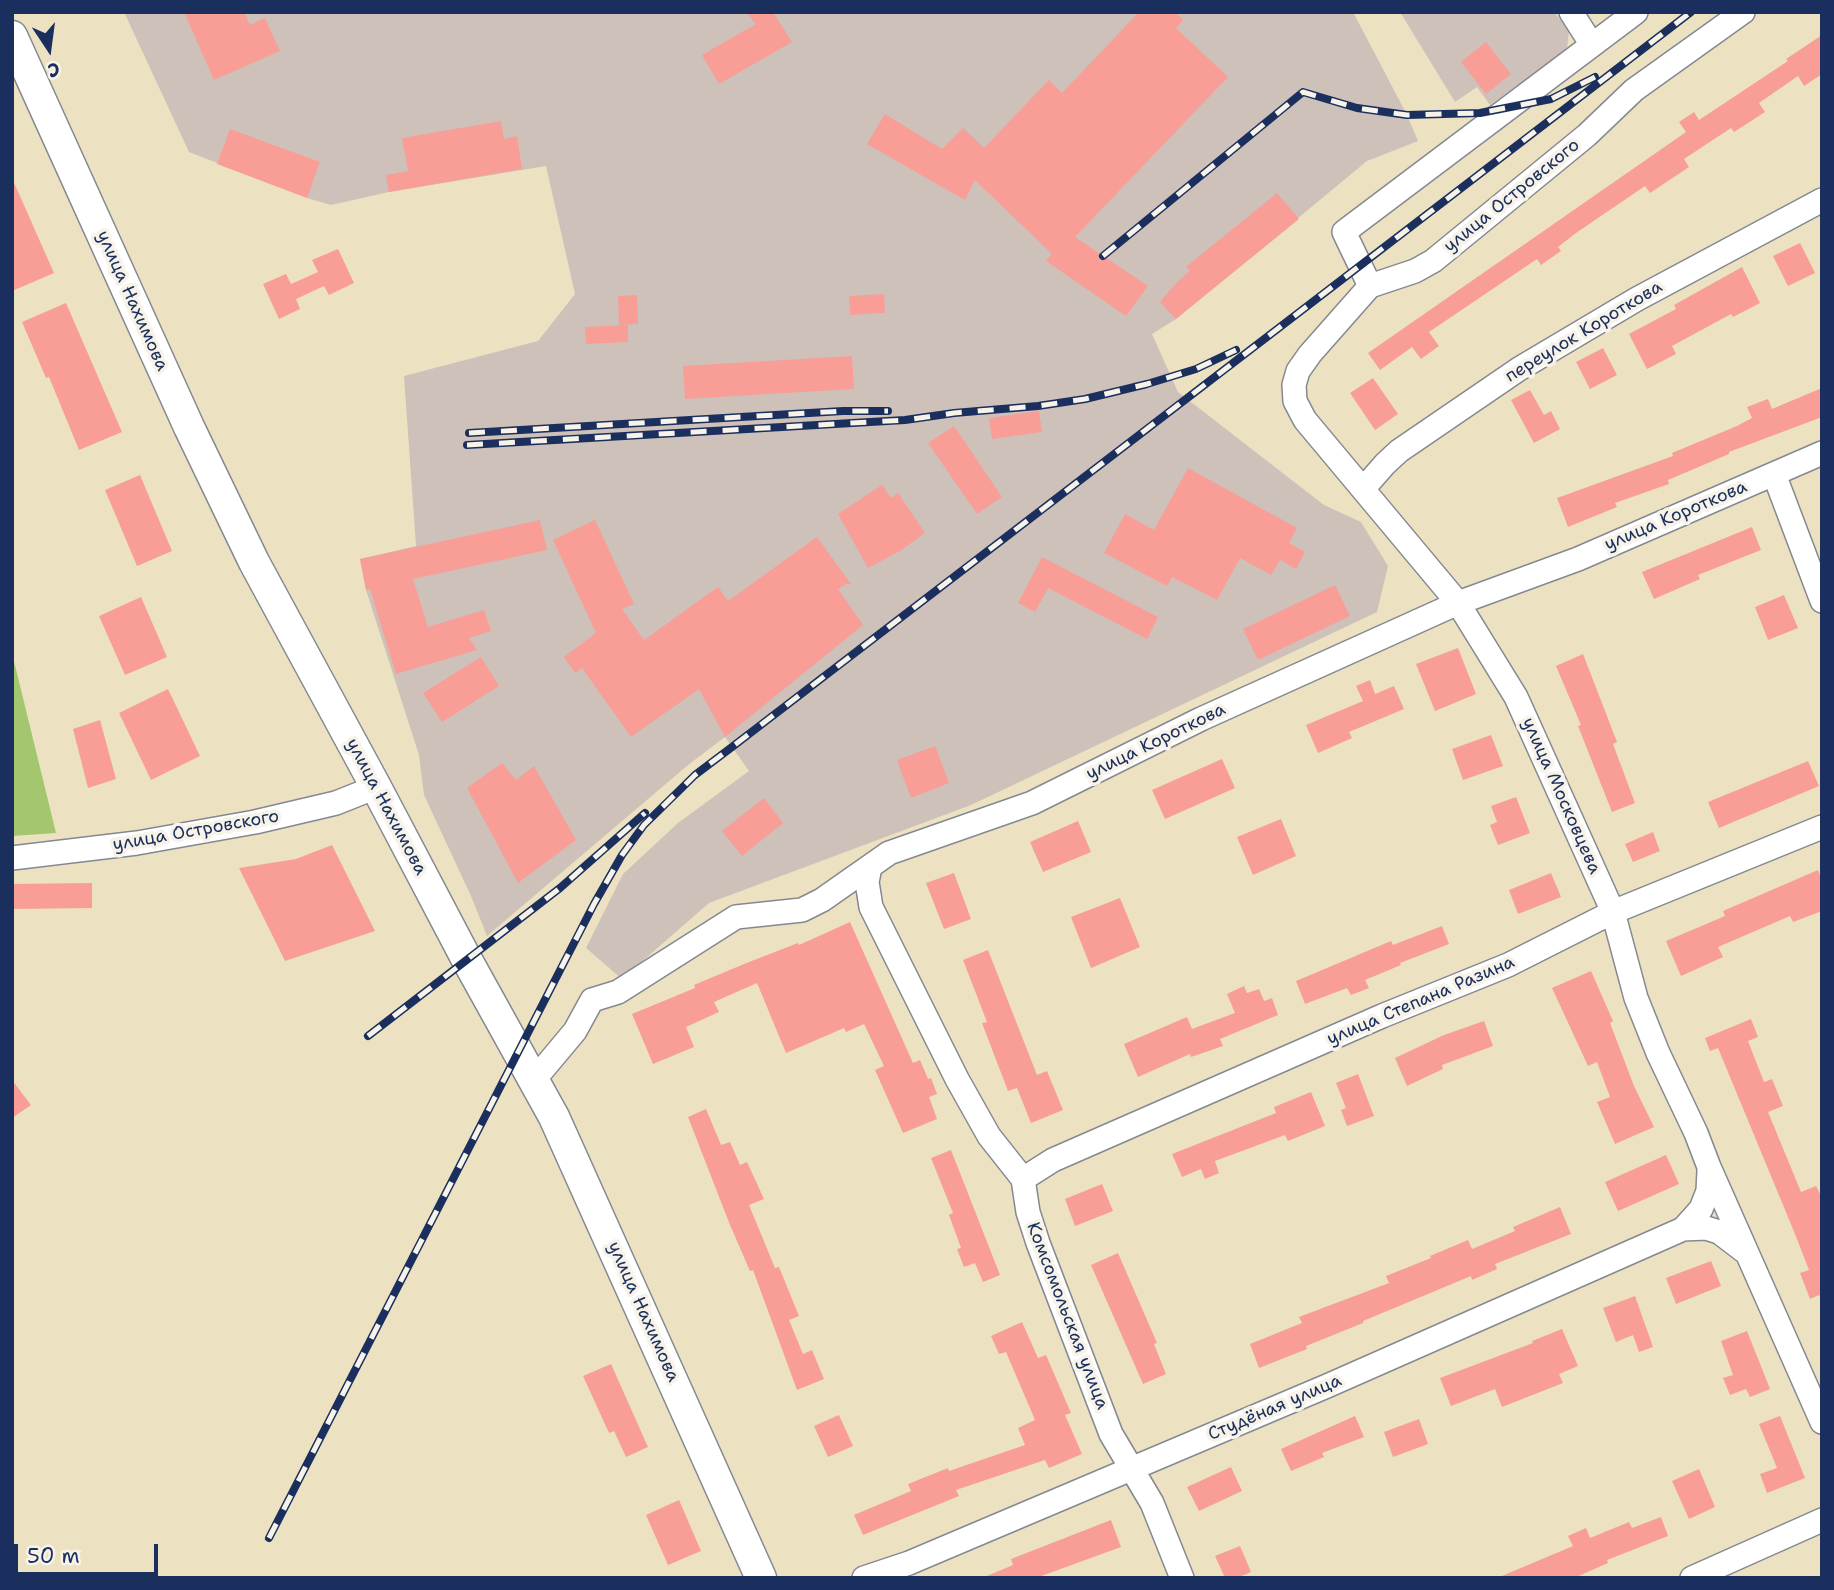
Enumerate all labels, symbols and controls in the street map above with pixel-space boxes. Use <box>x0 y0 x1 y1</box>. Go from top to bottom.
north arrow <box>14 14 84 84</box>
text: С <box>45 56 62 83</box>
street label: улица Островского <box>1440 135 1584 257</box>
street label: улица Нахимова <box>91 227 173 375</box>
street label: переулок Короткова <box>1502 277 1666 387</box>
street label: улица Короткова <box>1602 476 1750 556</box>
street label: улица Короткова <box>1083 699 1229 785</box>
street label: улица Московцева <box>1517 714 1605 878</box>
street label: улица Нахимова <box>341 735 431 879</box>
street label: улица Островского <box>111 806 281 856</box>
street label: улица Степана Разина <box>1324 952 1518 1050</box>
street label: Комсомольская улица <box>1021 1219 1113 1413</box>
street label: улица Нахимова <box>602 1238 684 1386</box>
street label: Студёная улица <box>1205 1370 1345 1446</box>
scale bar <box>18 1530 161 1574</box>
text: 50 m <box>27 1542 80 1570</box>

